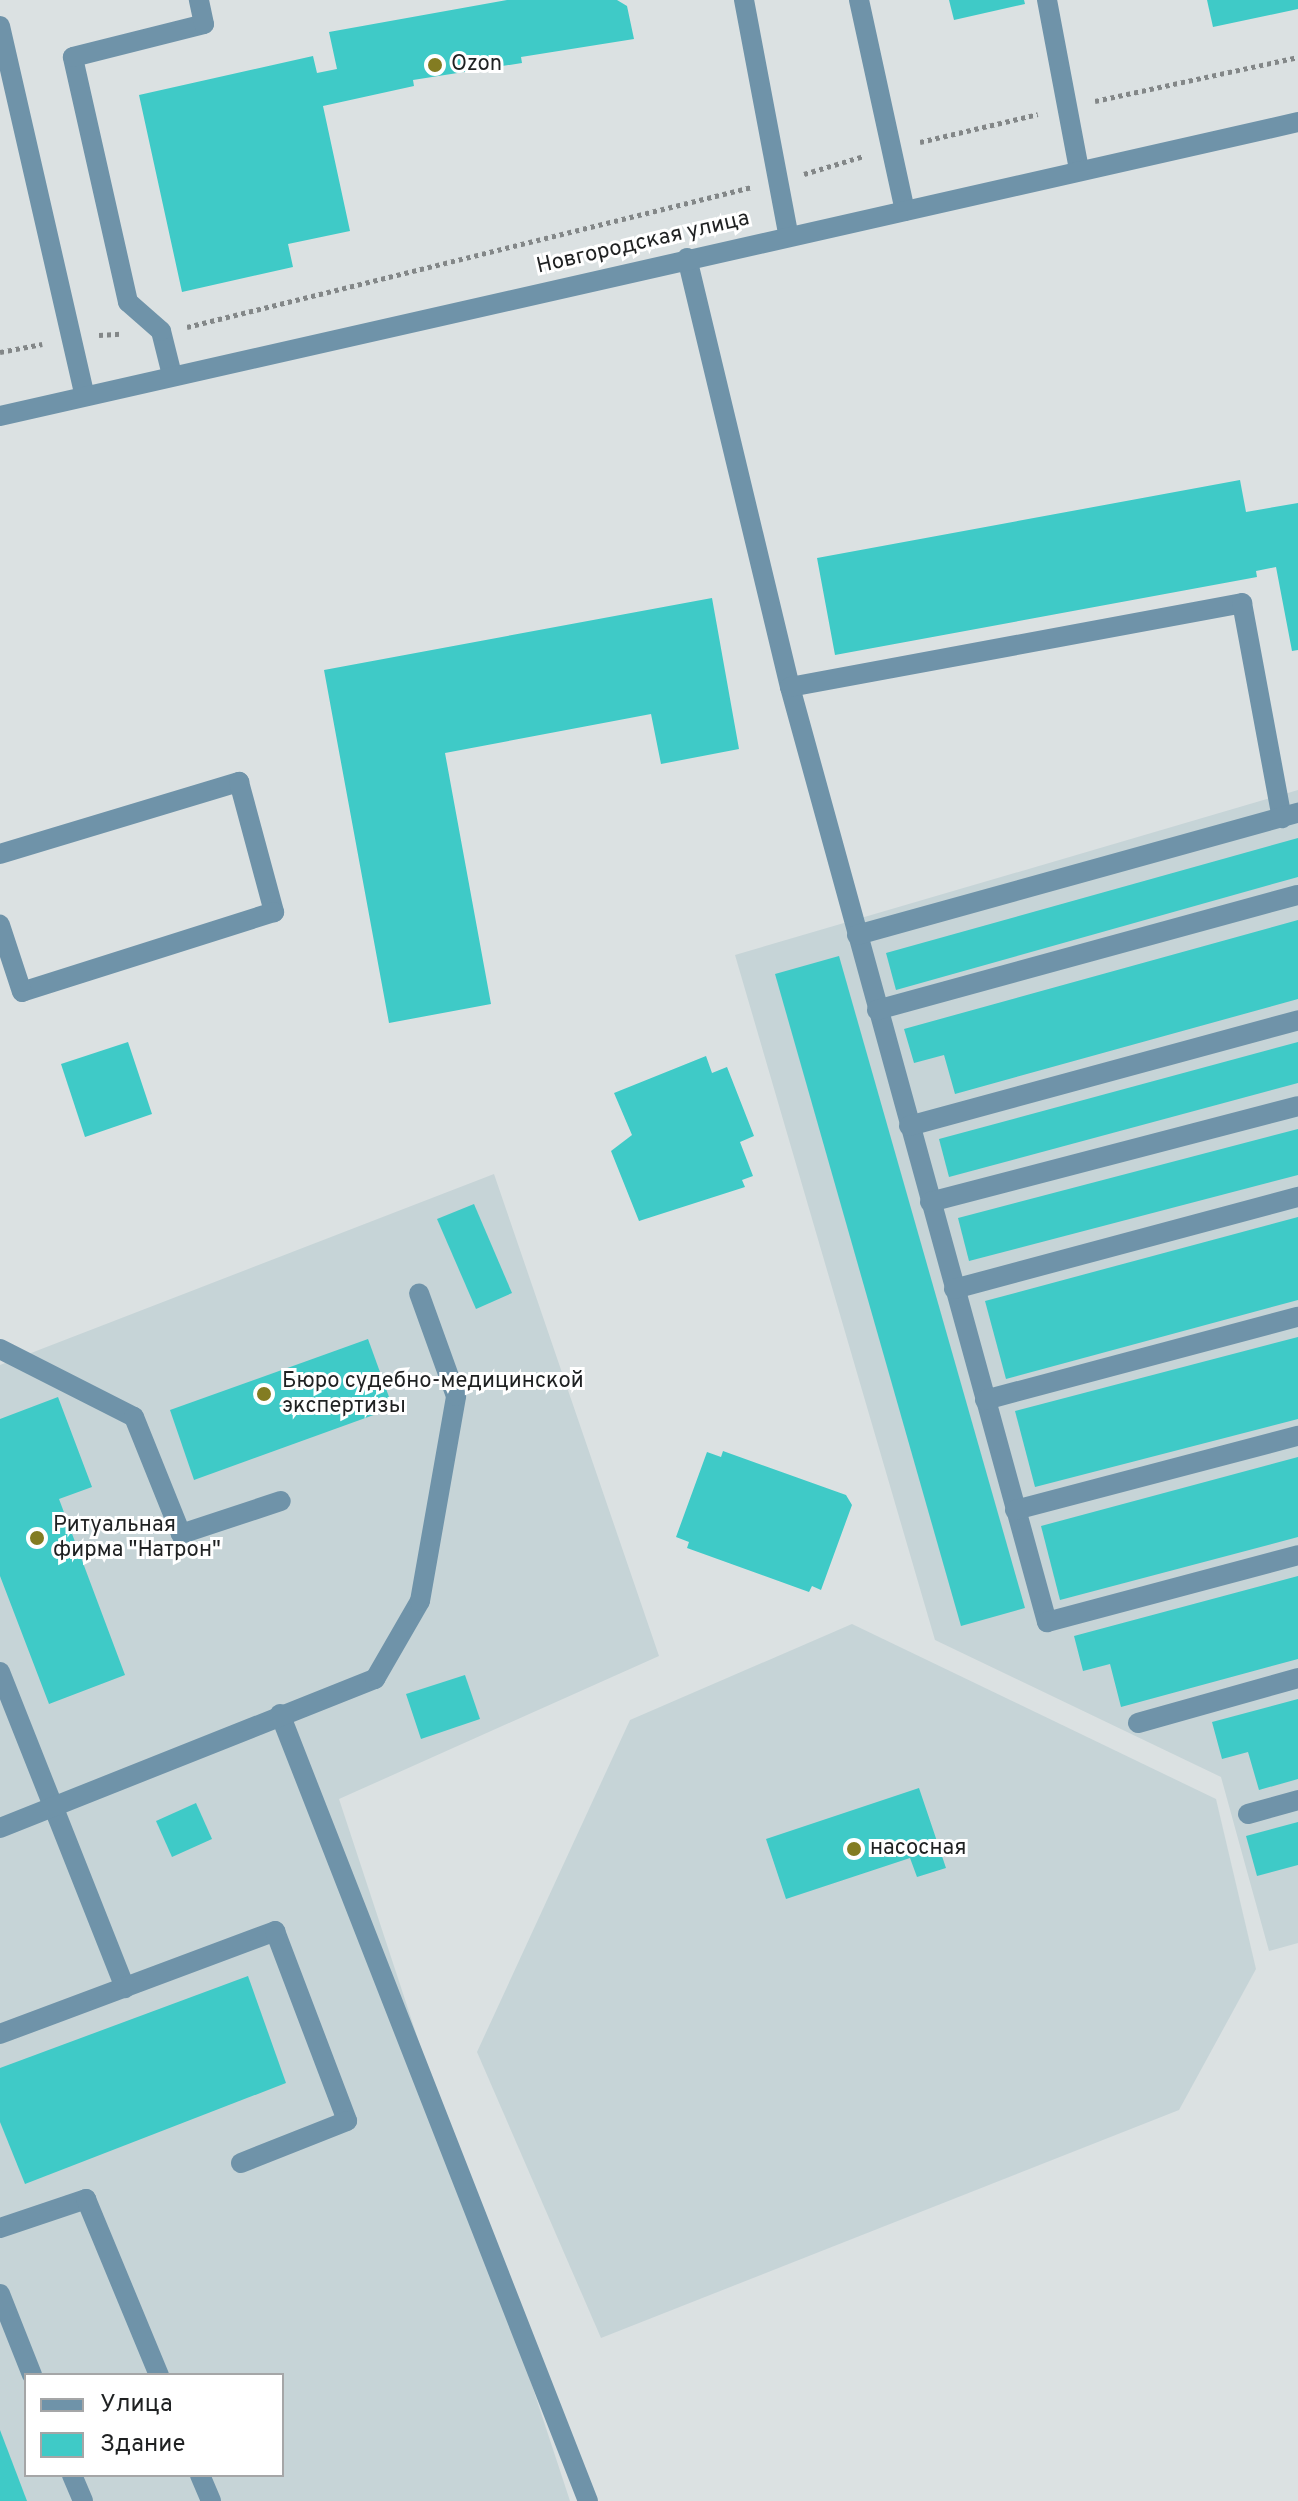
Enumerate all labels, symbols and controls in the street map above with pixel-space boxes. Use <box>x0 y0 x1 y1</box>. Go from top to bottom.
place label: Ozon <box>451 52 502 78</box>
marker: Ozon <box>426 56 444 74</box>
street label: Новгородская улица <box>534 206 752 280</box>
place label: Бюро судебно-медицинской экспертизы <box>282 1368 584 1420</box>
marker: Бюро судебно-медицинской экспертизы <box>253 1383 275 1405</box>
place label: Ритуальная фирма "Натрон" <box>53 1512 221 1564</box>
marker: Ритуальная фирма "Натрон" <box>28 1529 46 1547</box>
place label: насосная <box>870 1836 966 1862</box>
marker: насосная <box>845 1840 863 1858</box>
legend <box>24 2373 284 2477</box>
text: Улица <box>100 2390 173 2420</box>
text: Здание <box>100 2430 186 2460</box>

